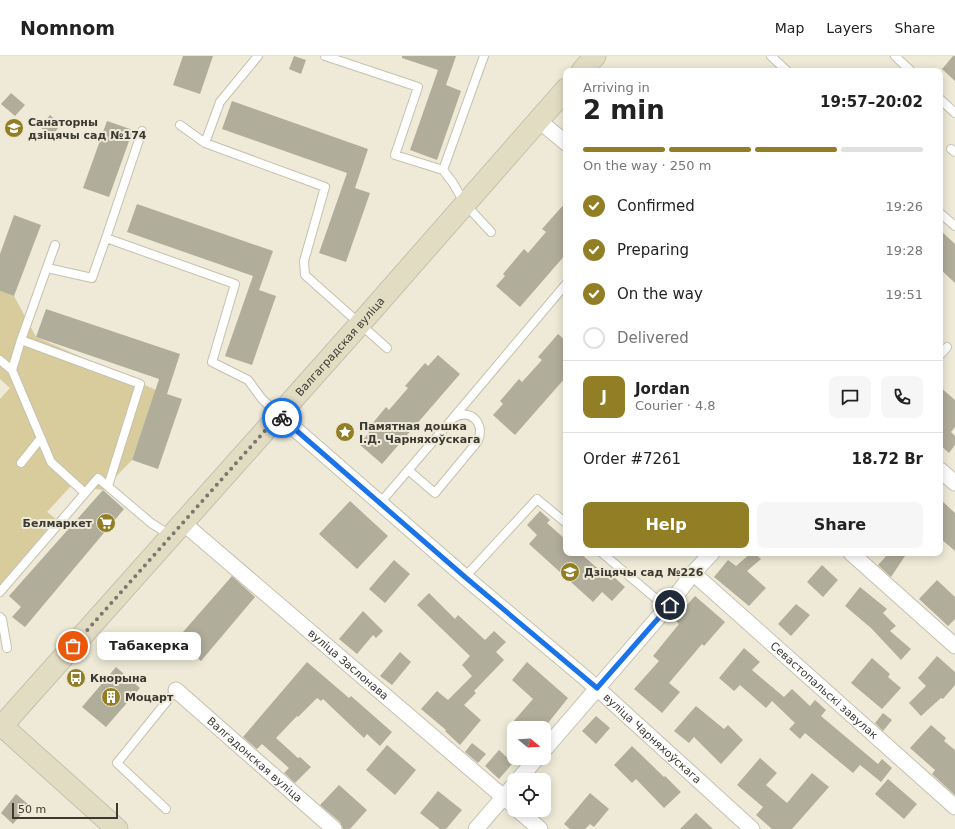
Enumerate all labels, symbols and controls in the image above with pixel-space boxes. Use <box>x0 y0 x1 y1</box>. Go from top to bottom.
text: Nomnom <box>20 17 115 39</box>
text: Map <box>775 20 804 36</box>
text: Layers <box>826 20 873 36</box>
text: Share <box>895 20 935 36</box>
text: Arriving in <box>583 80 650 95</box>
text: 19:57–20:02 <box>820 93 923 111</box>
text: 2 min <box>583 95 665 125</box>
place label: Санаторны дзіцячы сад №174 <box>28 116 147 142</box>
school or university icon: Санаторны дзіцячы сад №174 <box>3 117 25 139</box>
text: On the way · 250 m <box>583 158 711 173</box>
icon: check <box>583 195 605 217</box>
text: Confirmed <box>617 197 695 215</box>
text: 19:26 <box>886 199 923 214</box>
icon: check <box>583 239 605 261</box>
text: Preparing <box>617 241 689 259</box>
text: 19:28 <box>886 243 923 258</box>
icon: check <box>583 283 605 305</box>
text: On the way <box>617 285 703 303</box>
text: 19:51 <box>886 287 923 302</box>
street label: Валгаградская вуліца <box>293 295 388 399</box>
text: Delivered <box>617 329 689 347</box>
button: chat <box>829 376 871 418</box>
button: phone <box>881 376 923 418</box>
text: Jordan <box>635 380 690 398</box>
text: J <box>601 388 607 406</box>
courier <box>262 398 302 438</box>
text: Courier · 4.8 <box>635 398 716 413</box>
icon: bike <box>271 407 293 429</box>
place label: Памятная дошка І.Д. Чарняхоўскага <box>359 420 480 446</box>
place icon: Памятная дошка І.Д. Чарняхоўскага <box>334 421 356 443</box>
text: Order #7261 <box>583 450 681 468</box>
text: 18.72 Br <box>852 450 923 468</box>
button: Help <box>583 502 749 548</box>
button: Share <box>757 502 923 548</box>
supermarket icon: Белмаркет <box>95 512 117 534</box>
place label: Белмаркет <box>23 517 93 530</box>
school or university icon: Дзіцячы сад №226 <box>559 561 581 583</box>
place label: Дзіцячы сад №226 <box>584 566 704 579</box>
pin <box>653 588 687 622</box>
icon: home <box>659 594 681 616</box>
street label: вуліца Заслонава <box>305 627 391 703</box>
pin <box>56 629 90 663</box>
callout: Табакерка <box>97 632 201 660</box>
icon: bag <box>62 635 84 657</box>
text: Табакерка <box>109 638 189 653</box>
street label: Севастопальскі завулак <box>768 639 881 742</box>
bus stop icon: Кнорына <box>65 667 87 689</box>
place label: Кнорына <box>90 672 147 685</box>
building icon: Моцарт <box>100 686 122 708</box>
place label: Моцарт <box>125 691 174 704</box>
street label: вуліца Чарняхоўскага <box>600 691 704 787</box>
street label: Валгадонская вуліца <box>204 714 305 805</box>
north arrow <box>507 721 551 765</box>
map controls <box>507 721 551 817</box>
button: locate <box>507 773 551 817</box>
scale bar <box>12 801 118 820</box>
text: 50 m <box>18 803 46 816</box>

